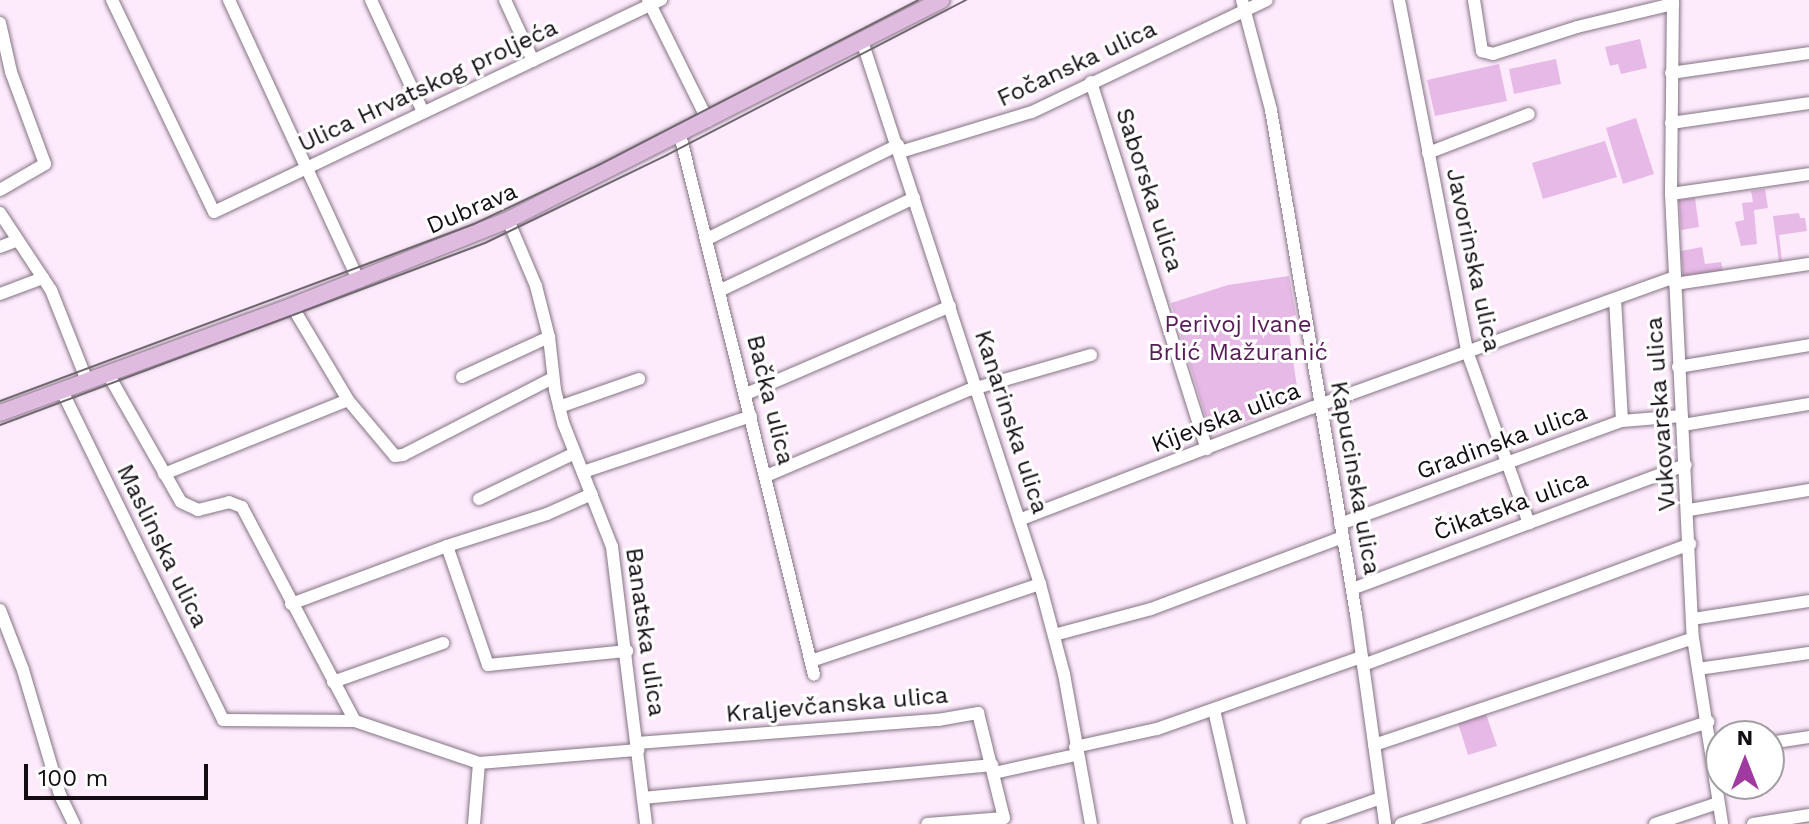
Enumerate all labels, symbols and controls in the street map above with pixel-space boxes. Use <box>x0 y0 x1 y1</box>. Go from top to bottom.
street label: Ulica Hrvatskog proljeća <box>294 13 562 159</box>
street label: Fočanska ulica <box>993 14 1161 114</box>
street label: Saborska ulica <box>1109 104 1189 276</box>
street label: Javorinska ulica <box>1439 165 1507 355</box>
street label: Dubrava <box>422 177 522 241</box>
park label: Perivoj Ivane Brlić Mažuranić <box>1148 311 1328 367</box>
street label: Vukovarska ulica <box>1640 315 1682 513</box>
street label: Kanarinska ulica <box>968 326 1054 518</box>
street label: Bačka ulica <box>740 332 800 468</box>
street label: Kijevska ulica <box>1147 376 1305 460</box>
street label: Kapucinska ulica <box>1324 379 1386 577</box>
street label: Gradinska ulica <box>1412 398 1592 486</box>
street label: Maslinska ulica <box>110 459 214 633</box>
street label: Čikatska ulica <box>1430 465 1592 547</box>
street label: Banatska ulica <box>619 546 671 718</box>
street label: Kraljevčanska ulica <box>724 681 950 729</box>
north arrow <box>1705 720 1785 800</box>
text: N <box>1737 725 1753 750</box>
scale bar <box>28 748 212 798</box>
text: 100 m <box>38 764 108 792</box>

